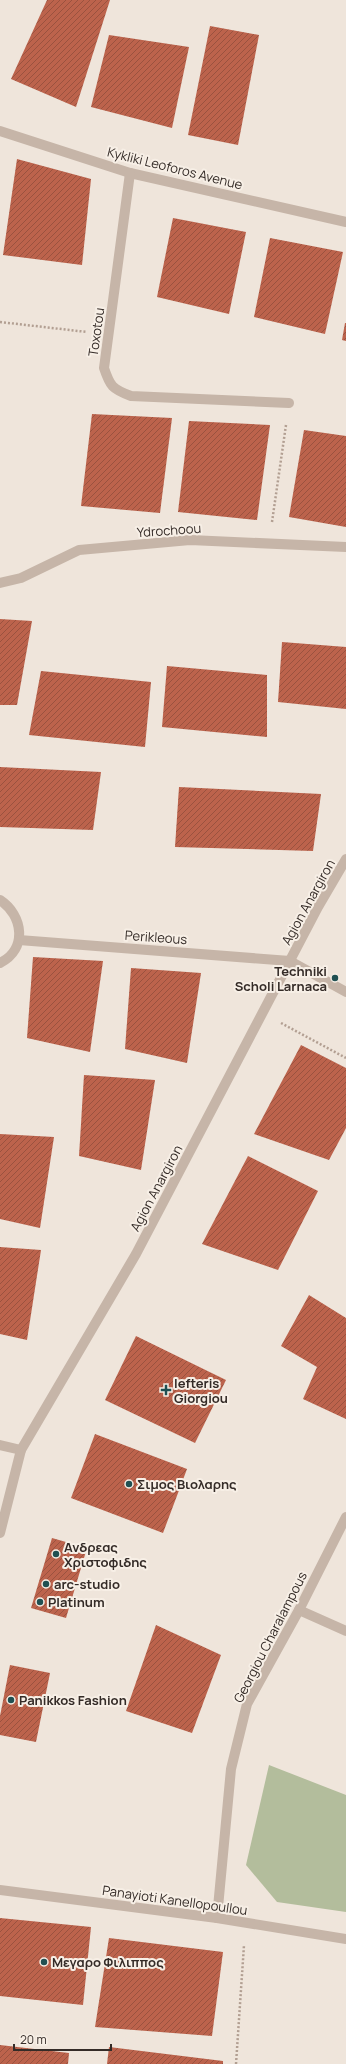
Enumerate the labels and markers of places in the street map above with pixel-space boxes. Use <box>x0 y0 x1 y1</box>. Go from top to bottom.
place label: Techniki Scholi Larnaca <box>235 962 327 995</box>
marker: Techniki Scholi Larnaca <box>330 973 340 983</box>
place label: lefteris Giorgiou <box>174 1374 228 1407</box>
marker: lefteris Giorgiou <box>161 1385 171 1395</box>
place label: Σιμος Βιολαρης <box>137 1475 237 1493</box>
marker: Σιμος Βιολαρης <box>124 1479 134 1489</box>
place label: Ανδρεας Χριστοφιδης <box>64 1538 147 1571</box>
marker: Ανδρεας Χριστοφιδης <box>51 1549 61 1559</box>
place label: arc-studio <box>54 1575 120 1593</box>
marker: arc-studio <box>41 1579 51 1589</box>
place label: Platinum <box>48 1593 105 1611</box>
marker: Platinum <box>35 1597 45 1607</box>
place label: Panikkos Fashion <box>19 1691 127 1709</box>
marker: Panikkos Fashion <box>6 1695 16 1705</box>
place label: Μεγαρο Φιλιππος <box>52 1953 164 1971</box>
marker: Μεγαρο Φιλιππος <box>39 1957 49 1967</box>

